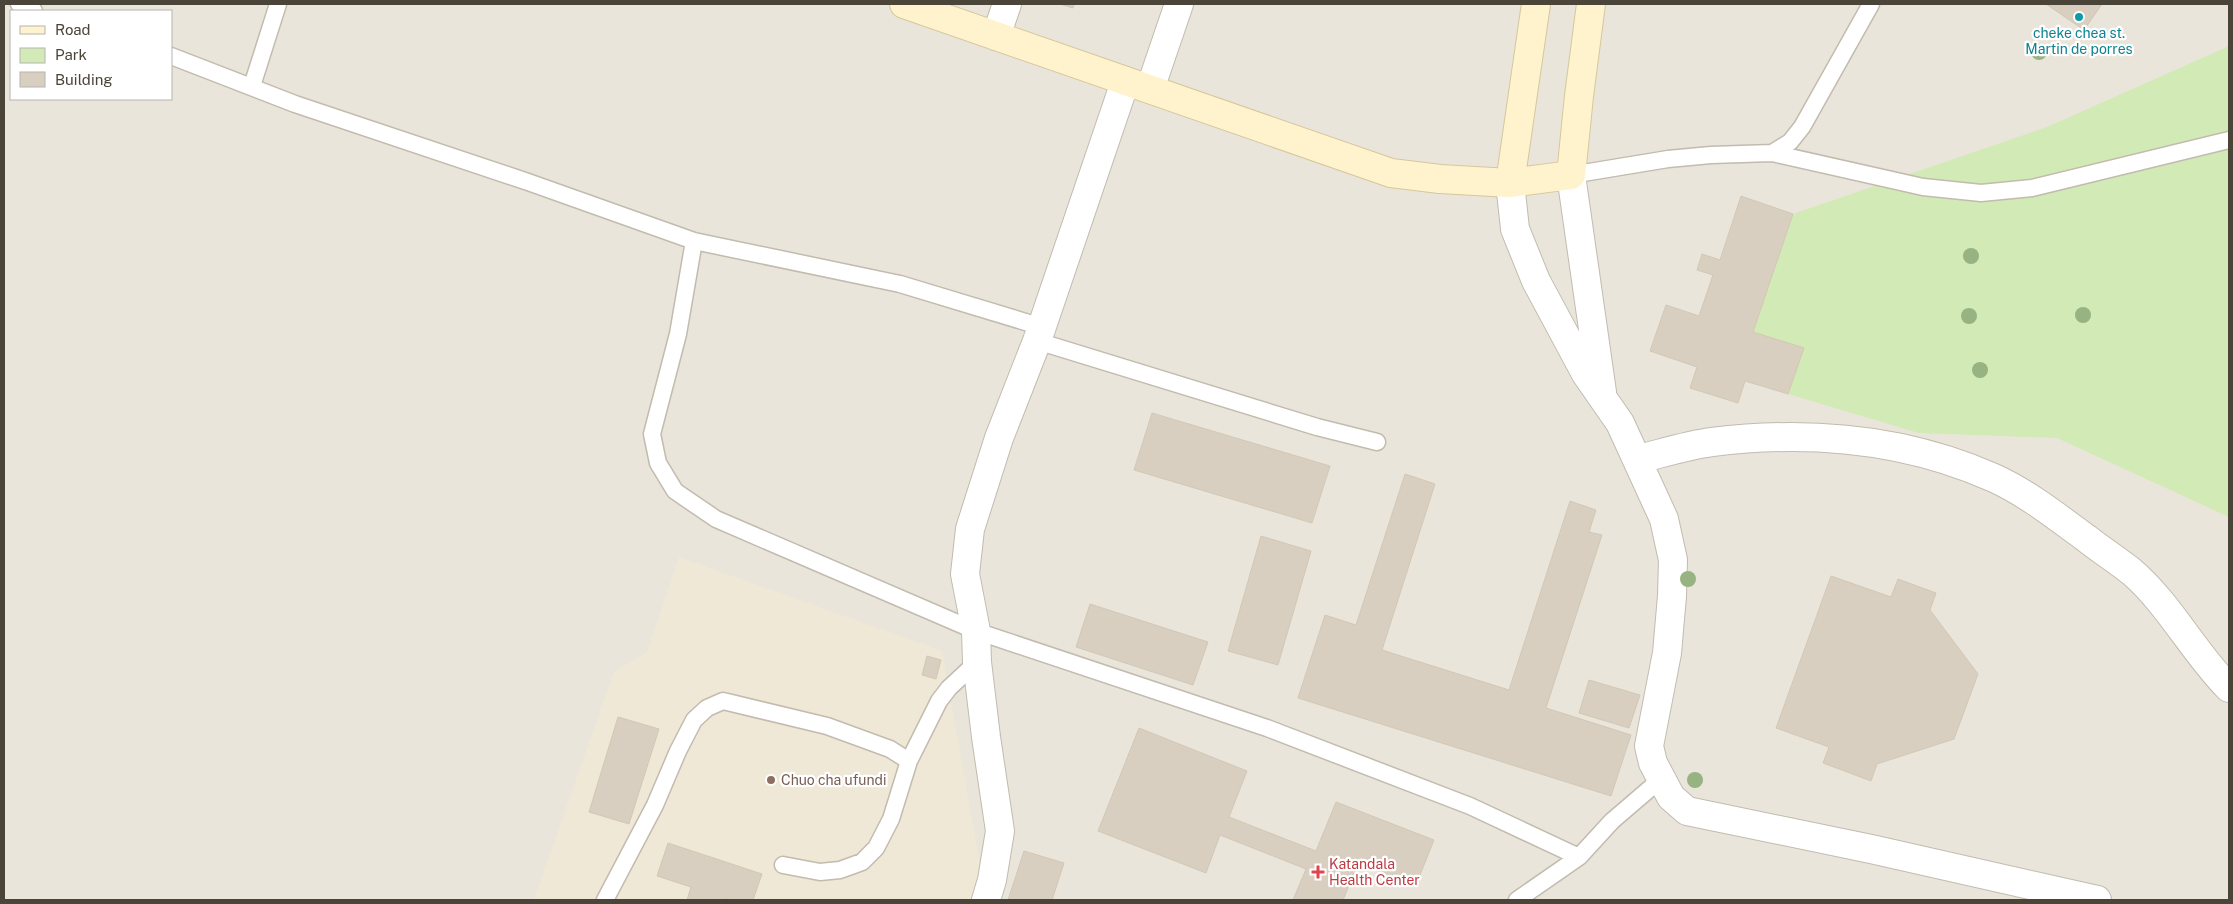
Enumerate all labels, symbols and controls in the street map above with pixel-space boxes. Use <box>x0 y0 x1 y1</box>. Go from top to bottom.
legend <box>10 10 172 100</box>
marker: cheke chea st. Martin de porres <box>2073 11 2085 23</box>
text: Road <box>55 21 91 38</box>
place label: cheke chea st. Martin de porres <box>2025 25 2133 57</box>
text: Park <box>55 46 87 63</box>
text: Building <box>55 71 113 88</box>
place label: Chuo cha ufundi <box>781 772 886 788</box>
marker: Chuo cha ufundi <box>765 774 777 786</box>
place label: Katandala Health Center <box>1329 856 1420 888</box>
marker: Katandala Health Center <box>1311 865 1325 879</box>

